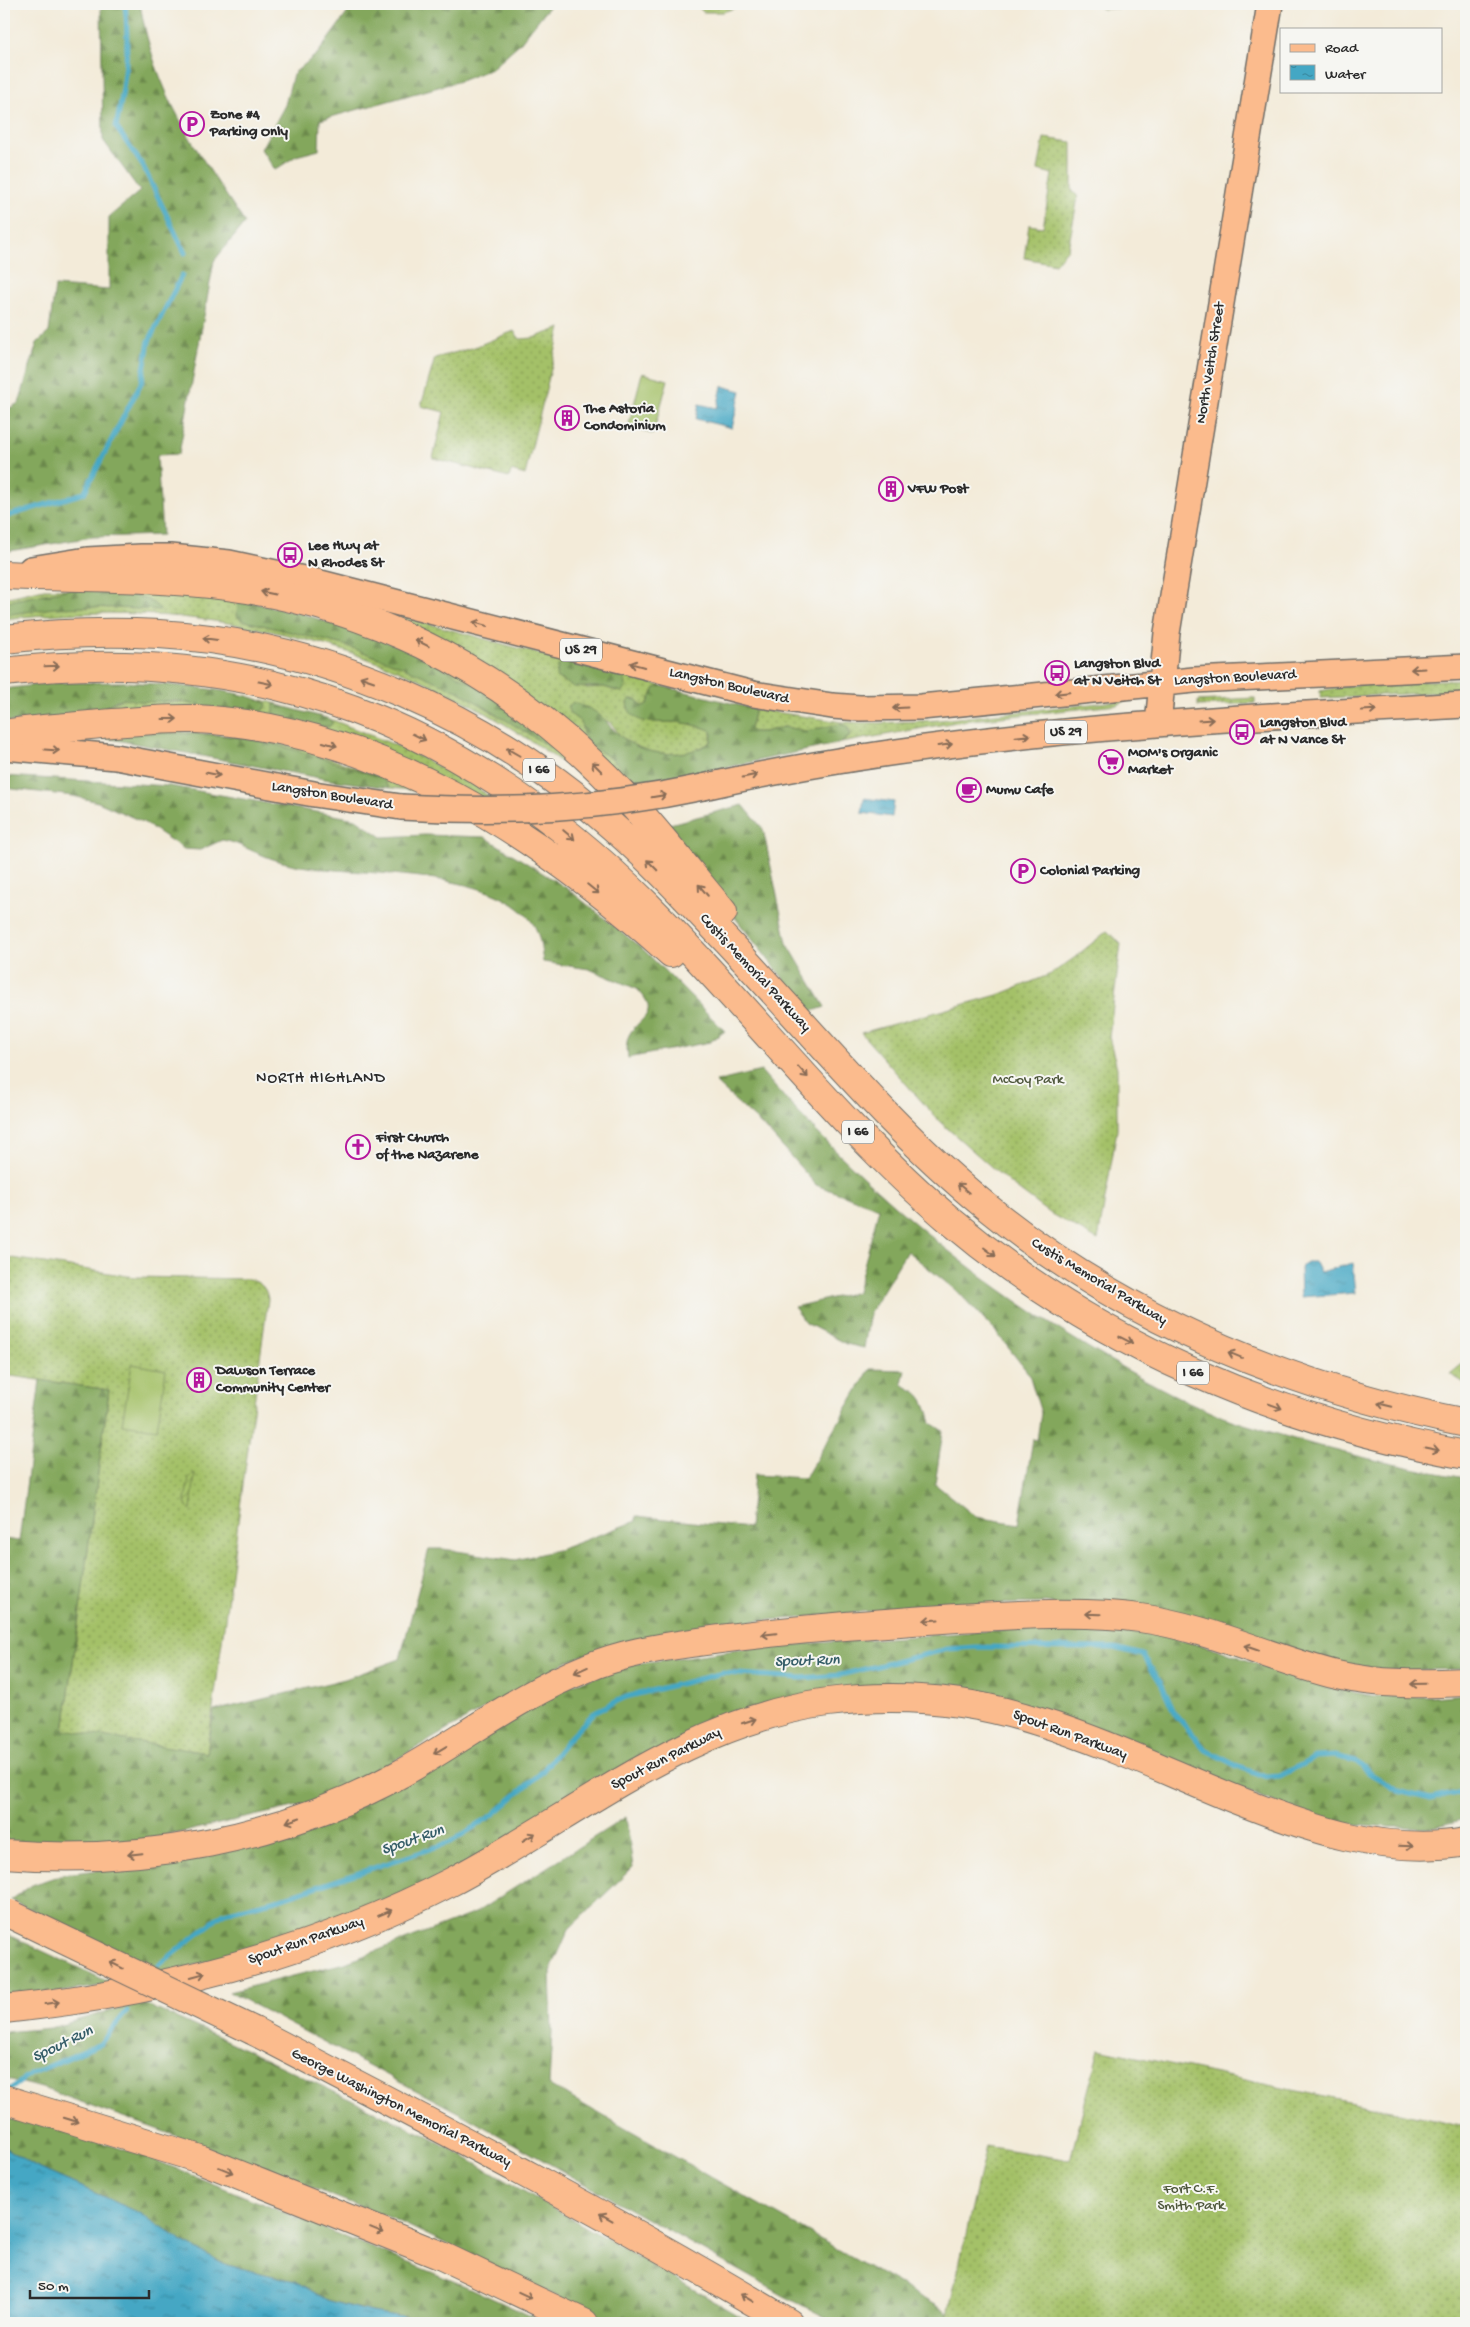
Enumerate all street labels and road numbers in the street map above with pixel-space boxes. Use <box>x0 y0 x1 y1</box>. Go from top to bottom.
street label: North Veitch Street <box>1193 299 1230 425</box>
road number: US 29 <box>560 638 602 662</box>
street label: Langston Boulevard <box>667 663 792 709</box>
street label: Langston Boulevard <box>1174 666 1298 690</box>
road number: US 29 <box>1045 720 1087 744</box>
road number: I 66 <box>523 758 555 782</box>
street label: Langston Boulevard <box>270 778 395 815</box>
street label: Custis Memorial Parkway <box>695 910 815 1036</box>
road number: I 66 <box>842 1120 874 1144</box>
street label: Custis Memorial Parkway <box>1028 1234 1171 1330</box>
road number: I 66 <box>1177 1362 1209 1385</box>
street label: Spout Run Parkway <box>1010 1706 1130 1764</box>
street label: Spout Run Parkway <box>608 1723 724 1794</box>
street label: Spout Run Parkway <box>246 1913 366 1969</box>
street label: George Washington Memorial Parkway <box>288 2044 515 2172</box>

